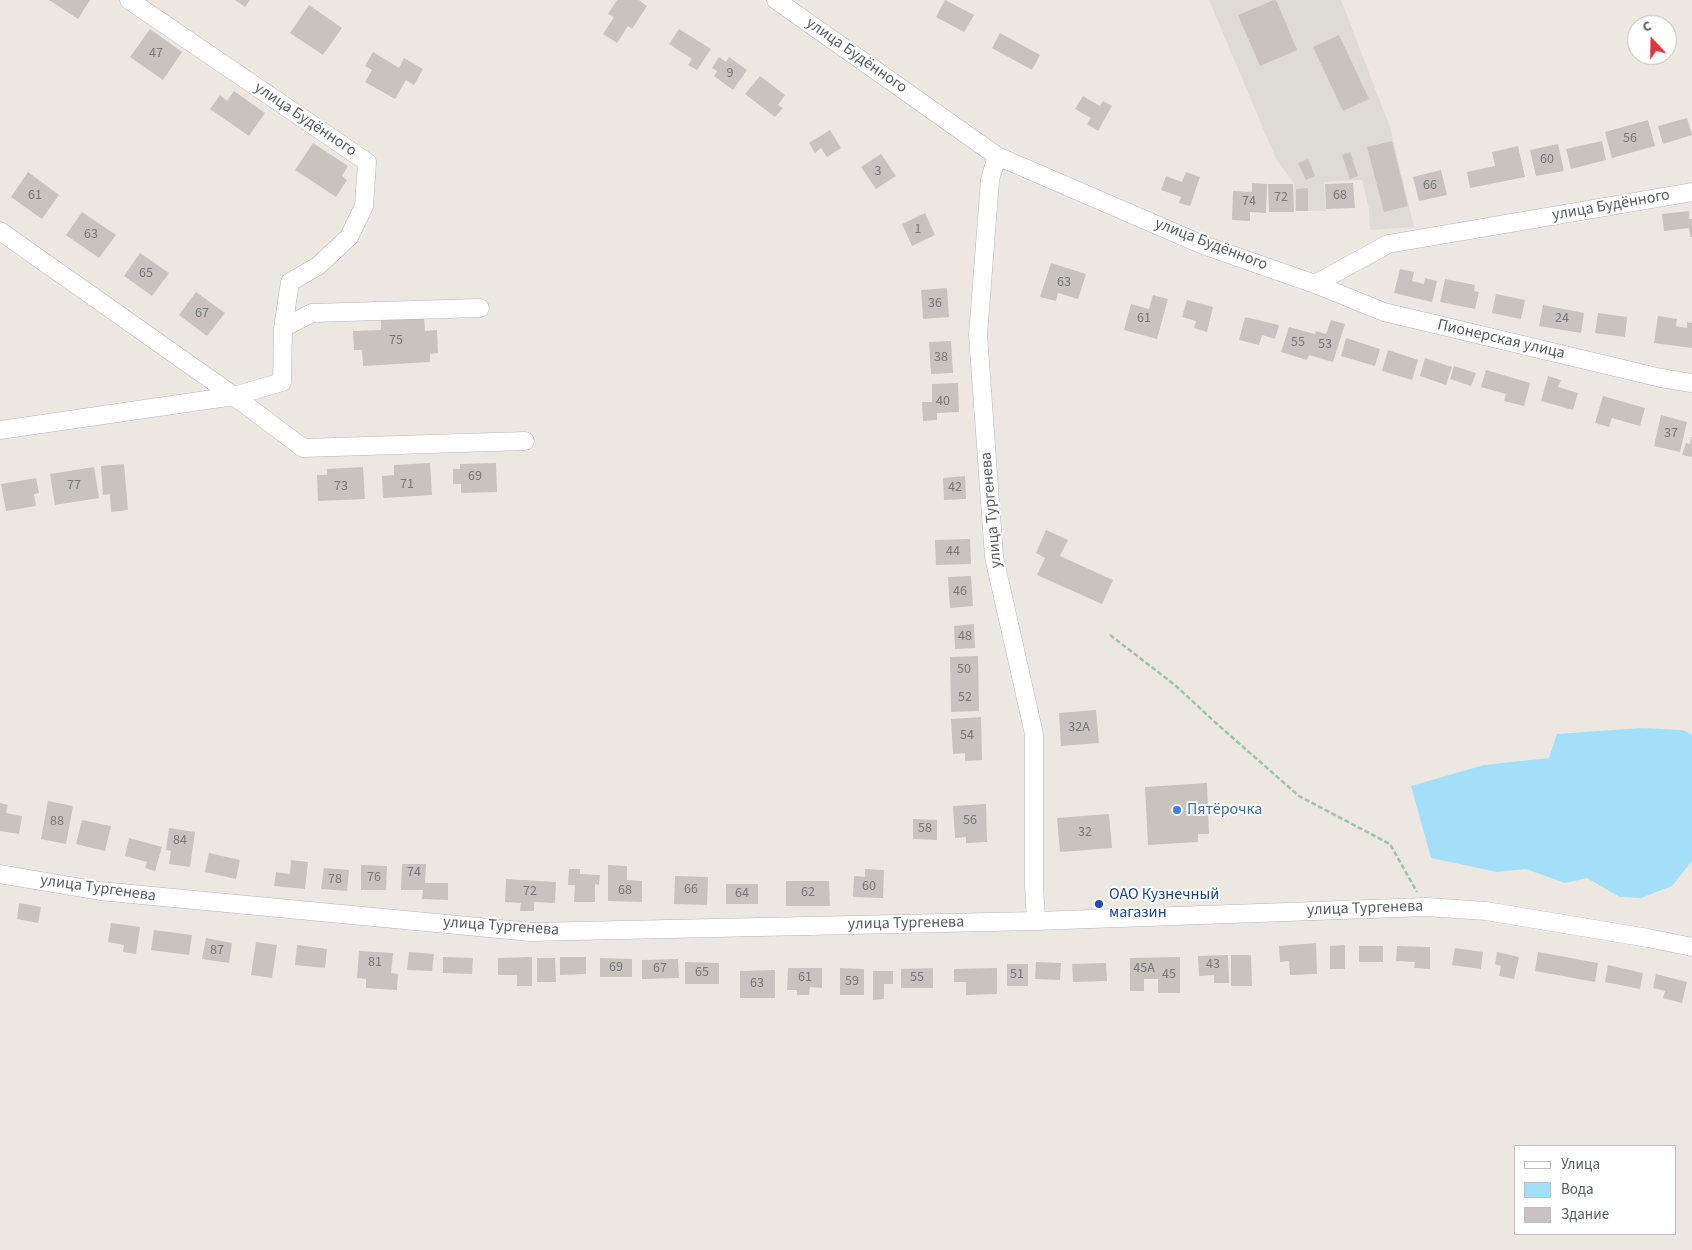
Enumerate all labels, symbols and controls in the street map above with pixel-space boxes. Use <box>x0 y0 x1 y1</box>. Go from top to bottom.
street label: улица Будённого <box>802 14 910 98</box>
north arrow <box>1627 15 1677 65</box>
text: С <box>1640 16 1654 38</box>
house number: 47 <box>149 46 163 62</box>
house number: 9 <box>727 66 733 82</box>
street label: улица Будённого <box>250 79 360 161</box>
house number: 56 <box>1623 131 1637 147</box>
house number: 60 <box>1540 152 1554 168</box>
house number: 3 <box>875 164 881 180</box>
house number: 66 <box>1423 178 1437 194</box>
street label: улица Будённого <box>1551 186 1671 226</box>
house number: 61 <box>28 188 42 204</box>
house number: 68 <box>1333 188 1347 204</box>
house number: 72 <box>1274 190 1288 206</box>
house number: 74 <box>1242 194 1256 210</box>
street label: улица Будённого <box>1152 215 1270 275</box>
house number: 1 <box>915 222 921 238</box>
house number: 63 <box>84 227 98 243</box>
house number: 65 <box>139 266 153 282</box>
house number: 63 <box>1057 275 1071 291</box>
house number: 36 <box>928 296 942 312</box>
house number: 67 <box>195 306 209 322</box>
house number: 61 <box>1137 311 1151 327</box>
house number: 24 <box>1555 311 1569 327</box>
street label: Пионерская улица <box>1435 316 1567 364</box>
house number: 75 <box>389 333 403 349</box>
house number: 55 <box>1291 335 1305 351</box>
house number: 53 <box>1318 337 1332 353</box>
house number: 38 <box>934 350 948 366</box>
house number: 40 <box>936 394 950 410</box>
house number: 37 <box>1664 426 1678 442</box>
street label: улица Тургенева <box>977 451 1007 569</box>
house number: 69 <box>468 469 482 485</box>
house number: 71 <box>400 477 414 493</box>
house number: 77 <box>67 478 81 494</box>
house number: 73 <box>334 479 348 495</box>
house number: 42 <box>948 480 962 496</box>
house number: 44 <box>946 544 960 560</box>
house number: 46 <box>953 584 967 600</box>
house number: 48 <box>958 629 972 645</box>
house number: 50 <box>957 662 971 678</box>
house number: 52 <box>958 690 972 706</box>
house number: 32А <box>1068 720 1090 736</box>
house number: 54 <box>960 728 974 744</box>
place label: Пятёрочка <box>1187 800 1262 820</box>
marker: Пятёрочка <box>1171 804 1183 816</box>
house number: 56 <box>963 813 977 829</box>
house number: 88 <box>50 814 64 830</box>
house number: 58 <box>918 821 932 837</box>
house number: 32 <box>1078 825 1092 841</box>
house number: 84 <box>173 833 187 849</box>
house number: 74 <box>407 865 421 881</box>
house number: 76 <box>367 870 381 886</box>
street label: улица Тургенева <box>39 871 157 907</box>
house number: 78 <box>328 872 342 888</box>
house number: 60 <box>862 879 876 895</box>
house number: 66 <box>684 882 698 898</box>
house number: 68 <box>618 883 632 899</box>
house number: 72 <box>523 884 537 900</box>
house number: 62 <box>801 885 815 901</box>
place label: ОАО Кузнечный магазин <box>1109 885 1219 923</box>
house number: 64 <box>735 886 749 902</box>
street label: улица Тургенева <box>1306 897 1424 921</box>
marker: ОАО Кузнечный магазин <box>1093 898 1105 910</box>
street label: улица Тургенева <box>442 913 560 941</box>
street label: улица Тургенева <box>848 913 964 935</box>
house number: 87 <box>210 943 224 959</box>
house number: 81 <box>368 955 382 971</box>
house number: 43 <box>1206 957 1220 973</box>
house number: 69 <box>609 960 623 976</box>
house number: 67 <box>653 961 667 977</box>
house number: 45А <box>1133 961 1155 977</box>
house number: 65 <box>695 965 709 981</box>
house number: 51 <box>1010 967 1024 983</box>
house number: 45 <box>1162 967 1176 983</box>
house number: 61 <box>798 970 812 986</box>
house number: 55 <box>910 970 924 986</box>
house number: 59 <box>845 974 859 990</box>
house number: 63 <box>750 976 764 992</box>
legend <box>1514 1145 1677 1235</box>
text: Улица <box>1561 1154 1600 1175</box>
text: Вода <box>1561 1179 1594 1200</box>
text: Здание <box>1561 1204 1609 1225</box>

